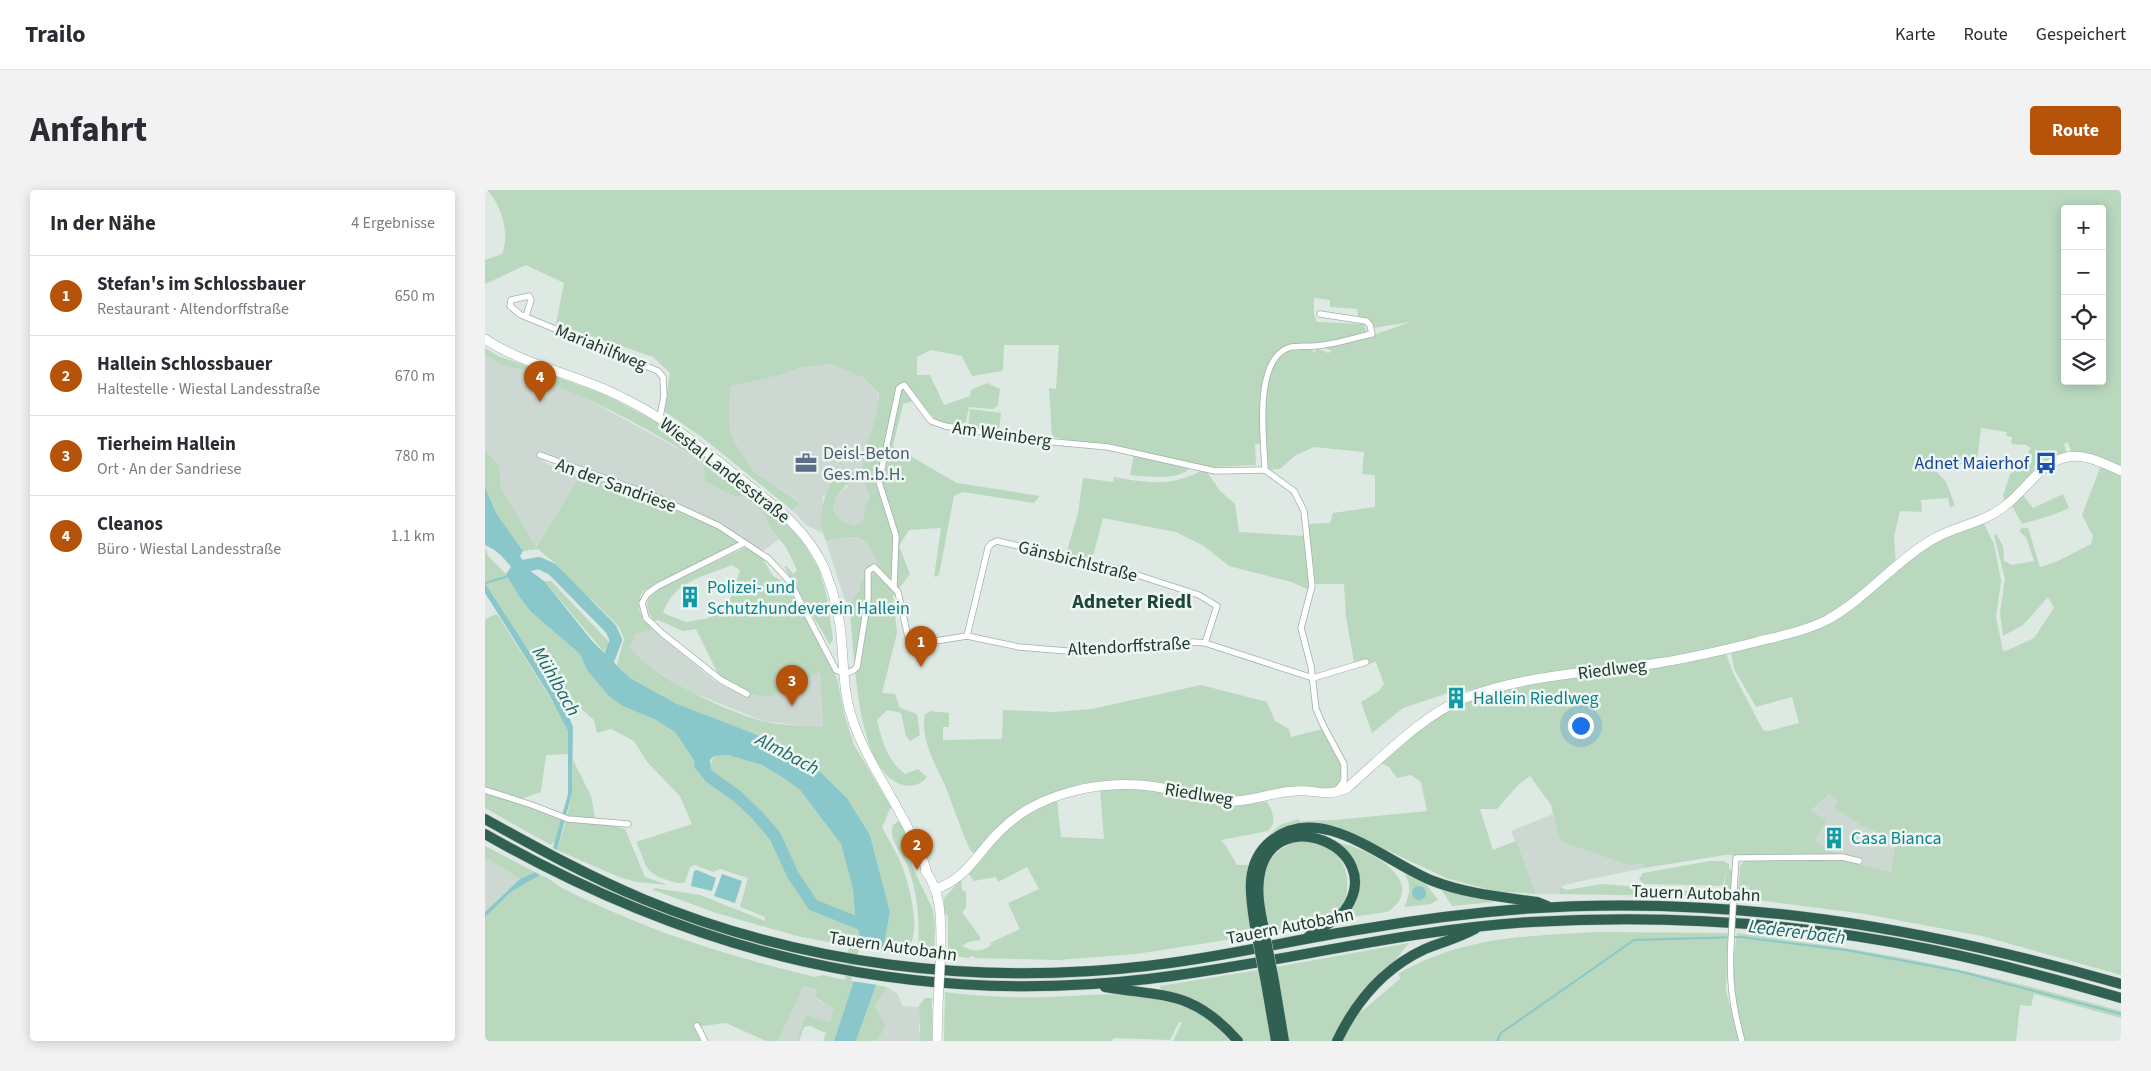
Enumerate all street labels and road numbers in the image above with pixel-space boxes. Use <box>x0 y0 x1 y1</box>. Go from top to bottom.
street label: Mariahilfweg <box>551 318 650 377</box>
street label: Wiestal Landesstraße <box>654 412 795 529</box>
street label: Am Weinberg <box>951 415 1053 454</box>
street label: An der Sandriese <box>552 452 680 519</box>
street label: Gänsbichlstraße <box>1016 535 1140 588</box>
street label: Altendorffstraße <box>1067 631 1191 662</box>
street label: Riedlweg <box>1576 653 1648 686</box>
street label: Riedlweg <box>1163 777 1235 812</box>
street label: Tauern Autobahn <box>1631 879 1761 908</box>
street label: Tauern Autobahn <box>1224 902 1356 951</box>
street label: Tauern Autobahn <box>827 925 959 968</box>

